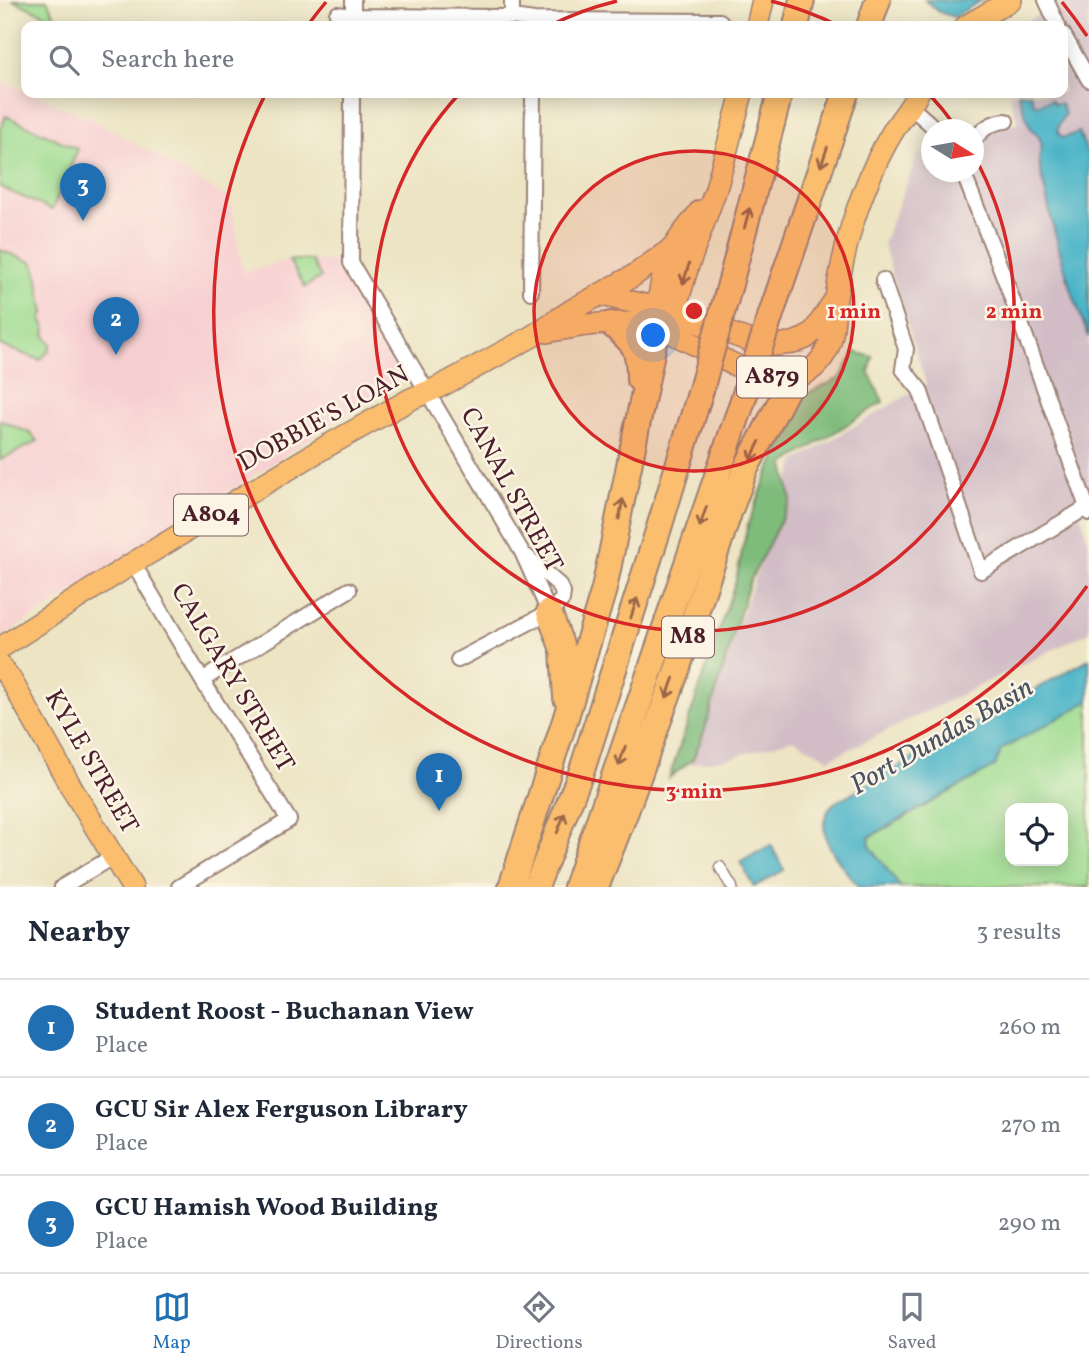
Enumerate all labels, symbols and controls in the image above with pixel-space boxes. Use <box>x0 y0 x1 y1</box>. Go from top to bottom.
search box <box>21 21 1068 98</box>
icon: search <box>45 41 83 79</box>
text: Search here <box>101 42 234 78</box>
north arrow <box>921 119 984 182</box>
one-way arrow <box>817 146 829 168</box>
pin: 3 <box>60 163 106 221</box>
one-way arrow <box>741 208 754 230</box>
one-way arrow <box>678 263 691 285</box>
pin: 2 <box>93 297 139 355</box>
text: 1 min <box>827 298 881 327</box>
text: 2 min <box>986 298 1042 327</box>
centre of rings <box>682 299 706 323</box>
your location <box>636 318 670 352</box>
road number: A879 <box>737 356 807 398</box>
street label: DOBBIE'S LOAN <box>232 357 416 481</box>
street label: CANAL STREET <box>451 401 571 579</box>
one-way arrow <box>747 440 761 461</box>
road number: A804 <box>174 494 248 536</box>
one-way arrow <box>615 498 628 521</box>
one-way arrow <box>696 506 709 528</box>
street label: CALGARY STREET <box>161 577 303 779</box>
one-way arrow <box>628 597 641 619</box>
road number: M8 <box>662 616 714 658</box>
water label: Port Dundas Basin <box>843 669 1041 805</box>
one-way arrow <box>663 677 675 699</box>
street label: KYLE STREET <box>35 683 147 841</box>
one-way arrow <box>615 744 627 766</box>
pin: 1 <box>416 753 462 811</box>
text: 3 min <box>666 778 722 807</box>
map controls <box>1005 803 1068 866</box>
button: locate <box>1005 803 1068 866</box>
one-way arrow <box>556 813 569 835</box>
text: Nearby <box>28 912 130 954</box>
text: 3 results <box>976 917 1061 949</box>
text: Student Roost - Buchanan View <box>95 994 474 1030</box>
text: 1 <box>46 1012 56 1044</box>
text: 260 m <box>998 1012 1061 1044</box>
text: Place <box>95 1030 148 1062</box>
text: GCU Sir Alex Ferguson Library <box>95 1092 468 1128</box>
text: 2 <box>45 1110 57 1142</box>
text: 270 m <box>1000 1110 1061 1142</box>
text: Place <box>95 1128 148 1160</box>
text: GCU Hamish Wood Building <box>95 1190 438 1226</box>
text: 3 <box>45 1208 57 1240</box>
text: 290 m <box>998 1208 1061 1240</box>
text: Place <box>95 1226 148 1258</box>
tab: Map <box>152 1288 191 1356</box>
tab: Directions <box>496 1288 583 1356</box>
tab: Saved <box>888 1288 936 1356</box>

